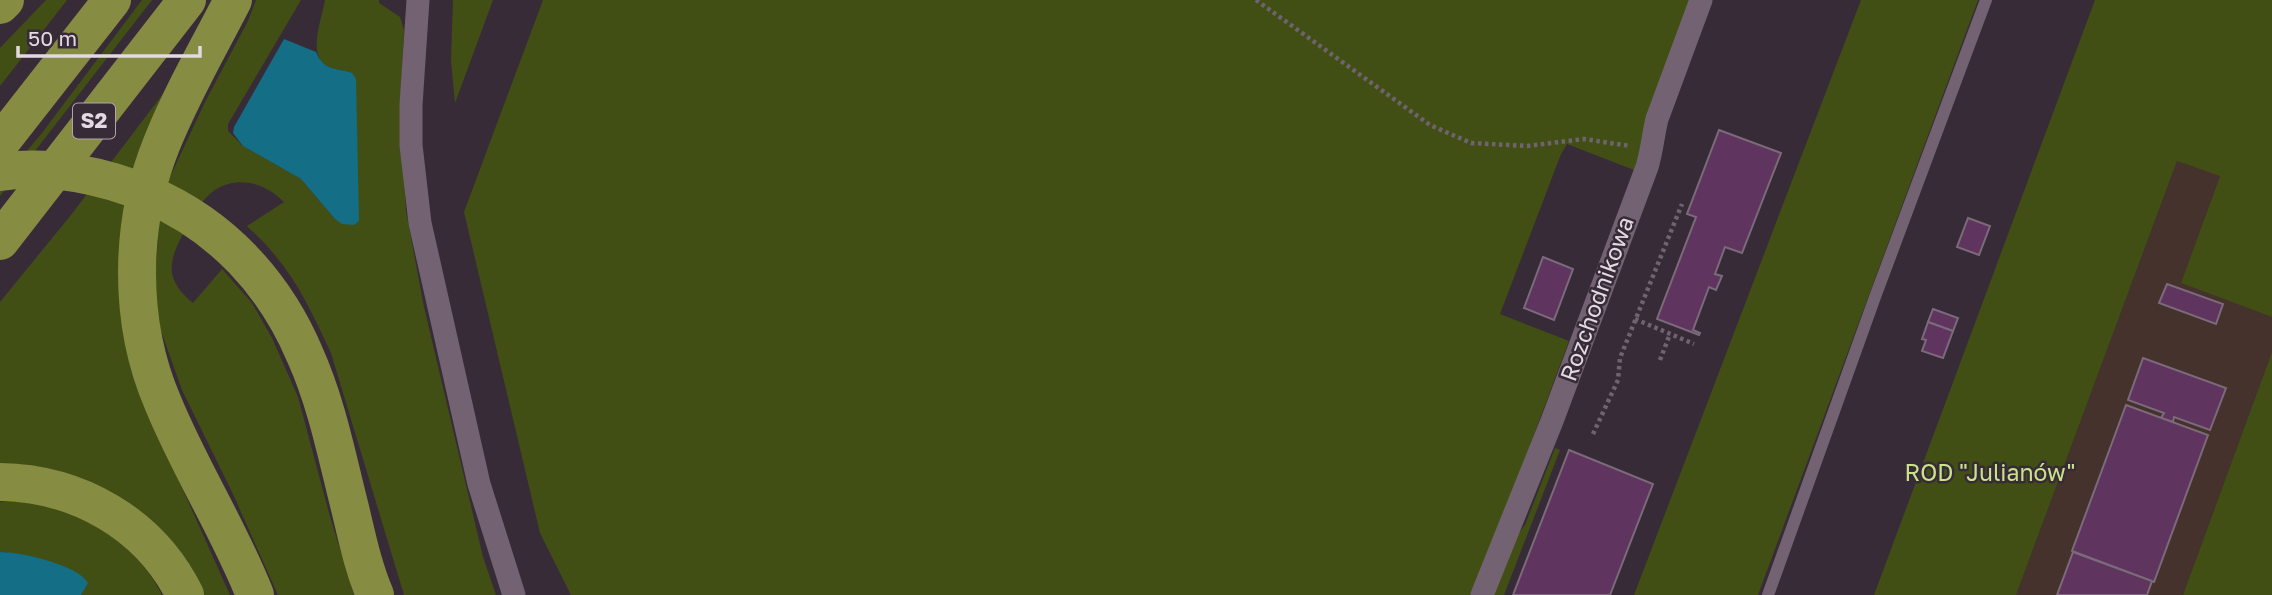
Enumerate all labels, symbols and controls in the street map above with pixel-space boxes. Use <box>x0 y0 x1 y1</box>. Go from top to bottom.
scale bar <box>18 14 200 58</box>
text: 50 m <box>28 25 77 51</box>
road number: S2 <box>73 104 115 138</box>
street label: Rozchodnikowa <box>1553 213 1639 385</box>
park label: ROD "Julianów" <box>1905 458 2075 486</box>

